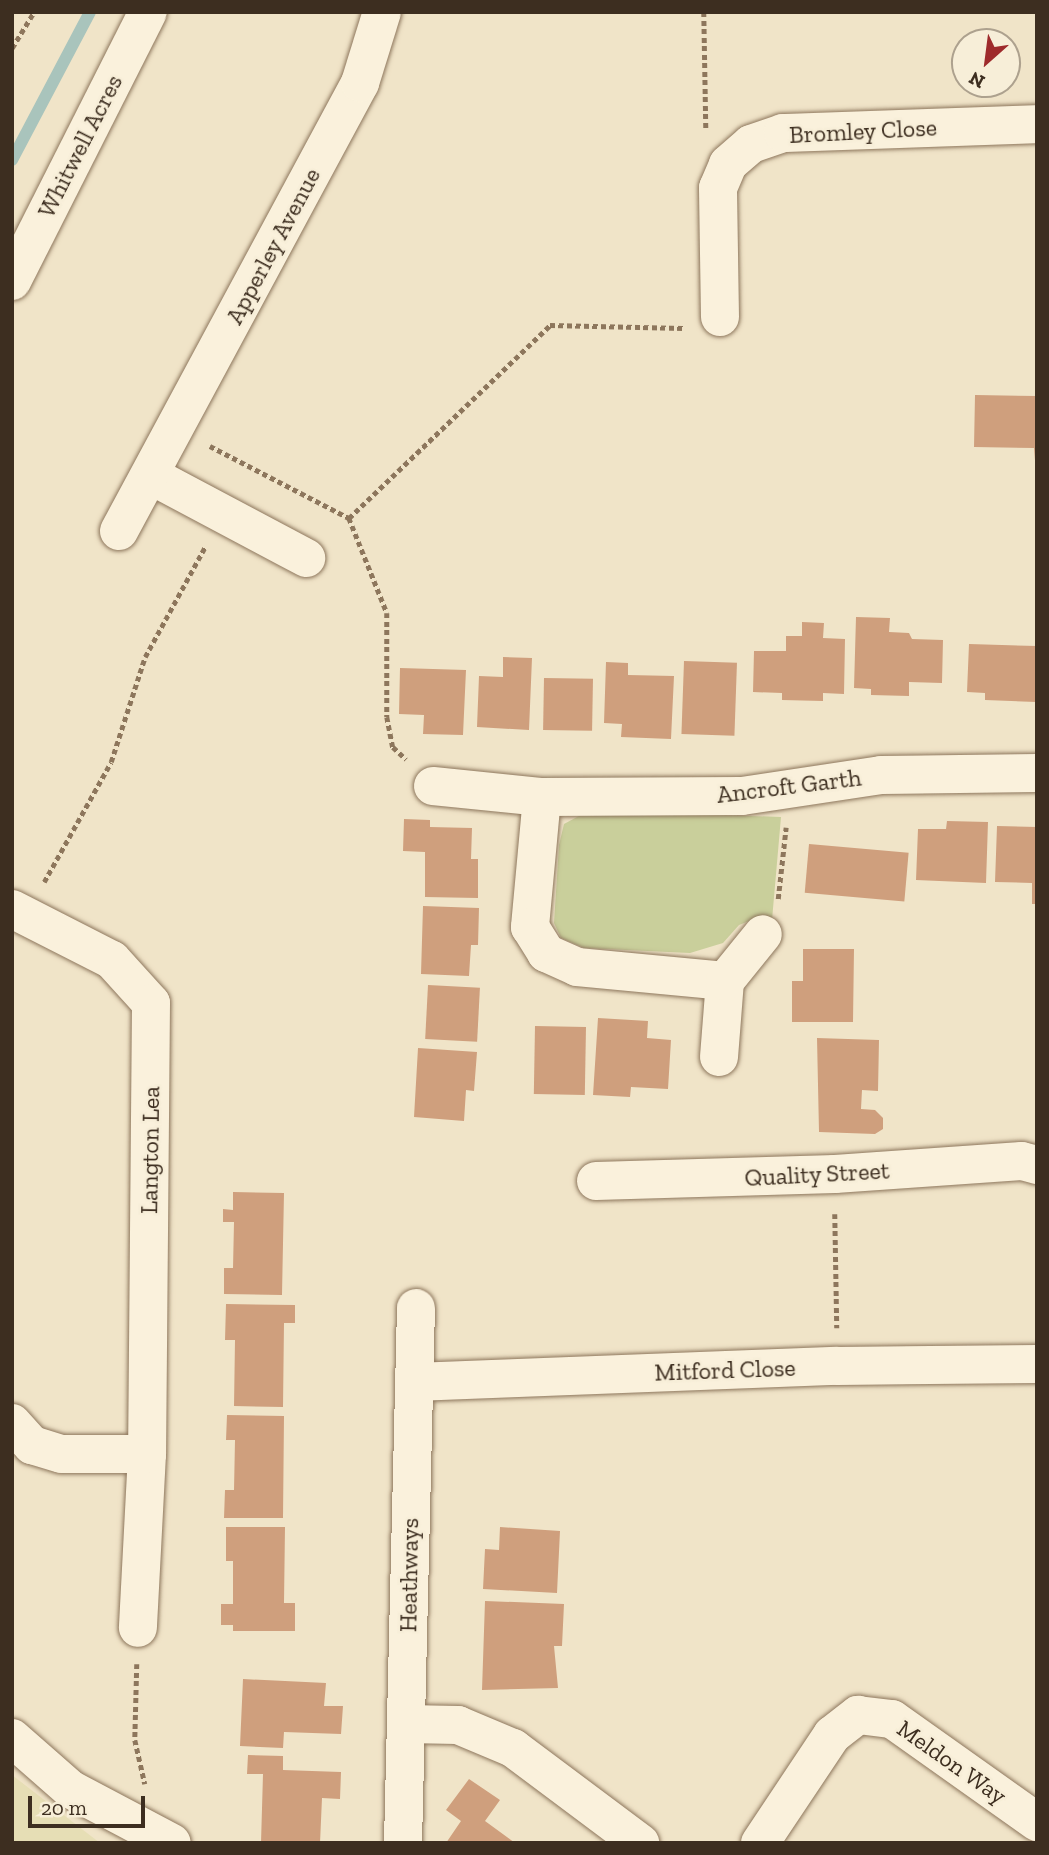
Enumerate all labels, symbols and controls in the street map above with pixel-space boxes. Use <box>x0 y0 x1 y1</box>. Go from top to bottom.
north arrow <box>951 28 1021 98</box>
text: N <box>965 67 989 94</box>
street label: Whitwell Acres <box>31 69 129 223</box>
street label: Bromley Close <box>788 113 938 149</box>
street label: Apperley Avenue <box>219 162 327 330</box>
street label: Ancroft Garth <box>715 763 863 809</box>
street label: Langton Lea <box>134 1086 166 1214</box>
street label: Quality Street <box>744 1156 890 1192</box>
street label: Mitford Close <box>654 1353 796 1387</box>
street label: Heathways <box>394 1518 424 1632</box>
street label: Meldon Way <box>891 1714 1013 1810</box>
scale bar <box>32 1782 149 1826</box>
text: 20 m <box>41 1795 87 1820</box>

